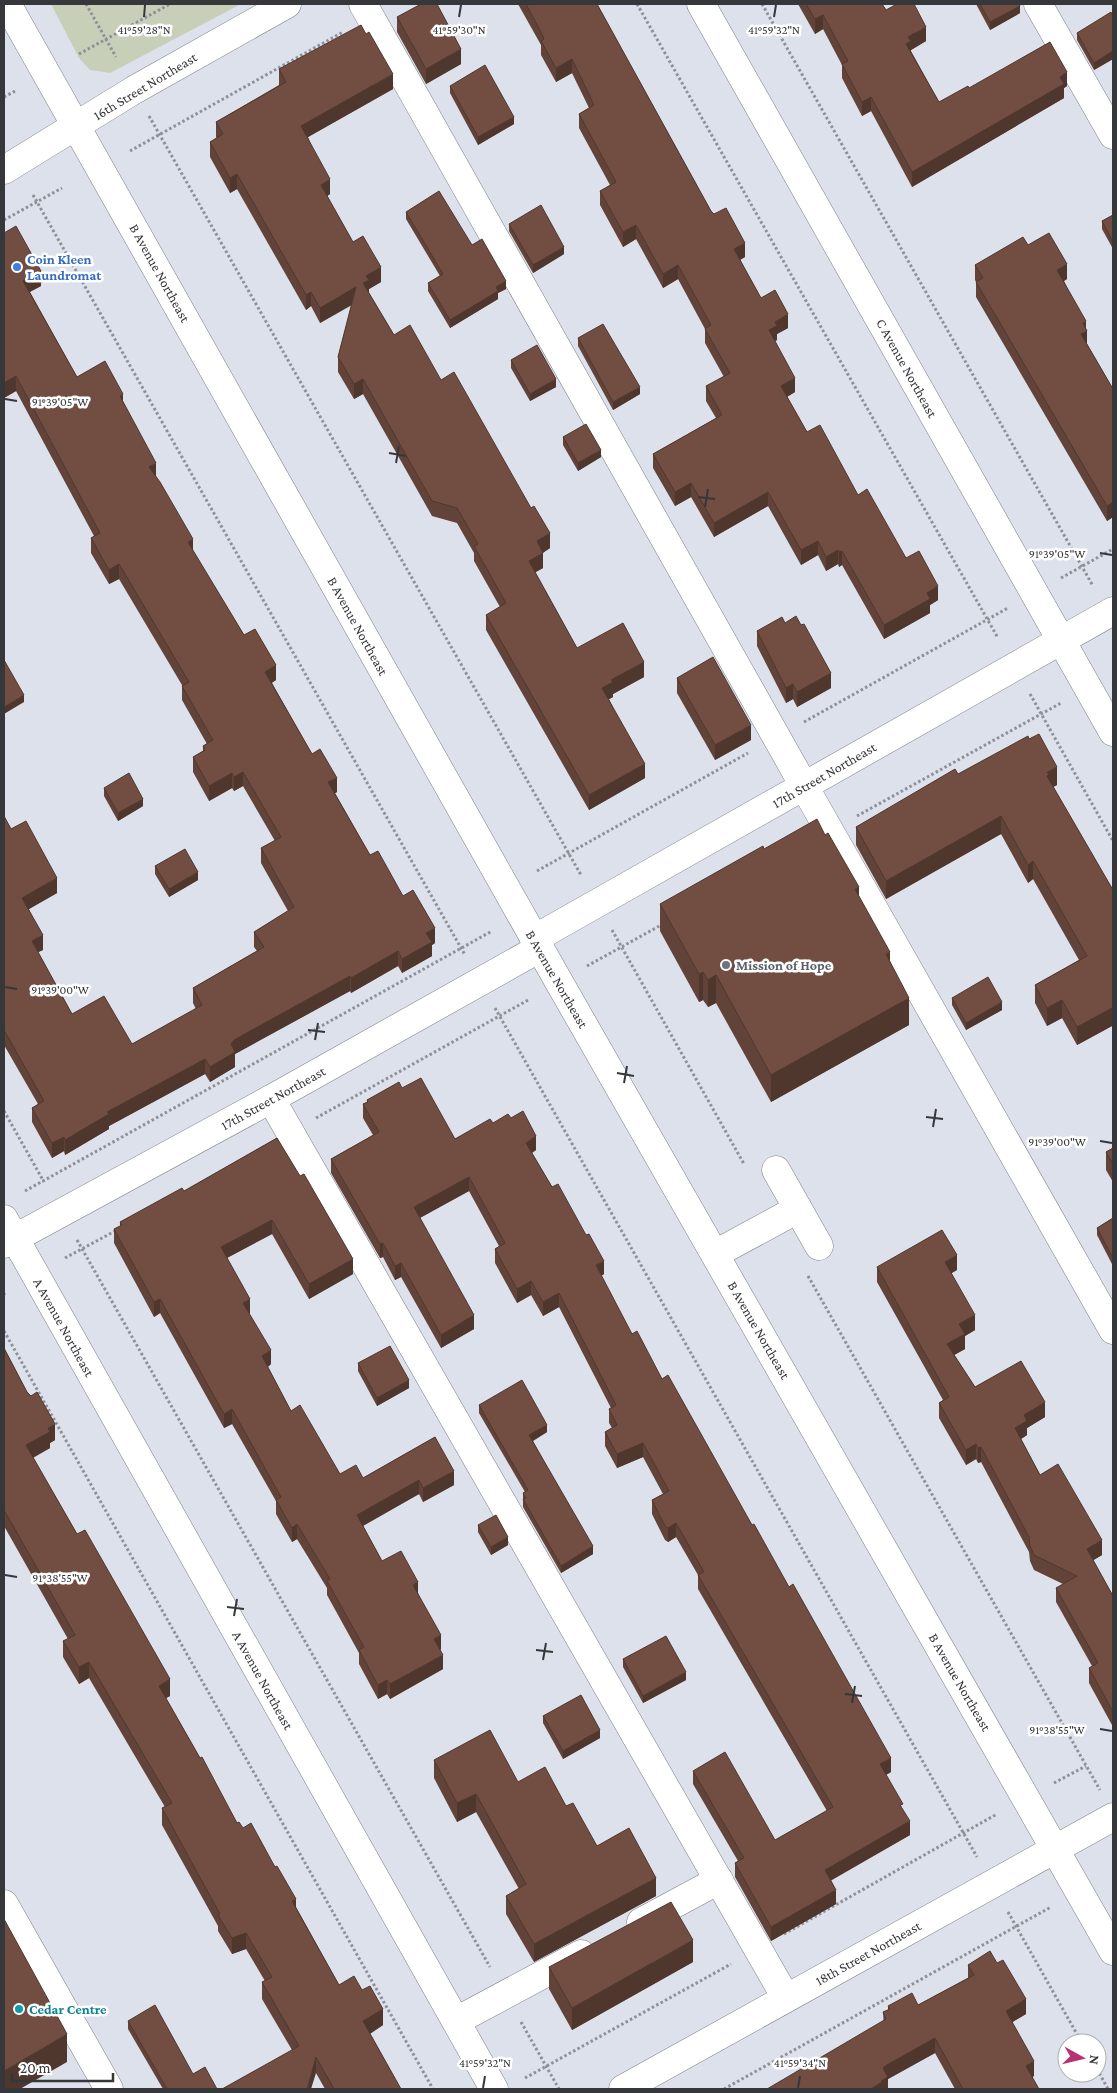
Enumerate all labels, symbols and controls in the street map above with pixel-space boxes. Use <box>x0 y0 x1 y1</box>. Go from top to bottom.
text: 41°59'28"N <box>117 23 171 37</box>
text: 41°59'30"N <box>432 23 486 37</box>
text: 41°59'32"N <box>748 23 800 37</box>
street label: 16th Street Northeast <box>90 49 200 123</box>
street label: B Avenue Northeast <box>126 221 194 325</box>
place label: Coin Kleen Laundromat <box>27 251 102 283</box>
marker: Coin Kleen Laundromat <box>11 261 23 273</box>
street label: C Avenue Northeast <box>873 316 941 421</box>
text: 91°39'05"W <box>32 395 88 409</box>
text: 91°39'05"W <box>1029 547 1085 561</box>
street label: B Avenue Northeast <box>324 574 392 678</box>
street label: 17th Street Northeast <box>769 739 879 811</box>
street label: B Avenue Northeast <box>523 927 592 1031</box>
place label: Mission of Hope <box>736 957 832 973</box>
marker: Mission of Hope <box>720 959 732 971</box>
text: 91°39'00"W <box>31 983 89 997</box>
street label: 17th Street Northeast <box>218 1062 328 1133</box>
text: 91°39'00"W <box>1028 1135 1086 1149</box>
street label: A Avenue Northeast <box>30 1275 98 1379</box>
street label: B Avenue Northeast <box>725 1278 794 1382</box>
text: 91°38'55"W <box>32 1571 88 1585</box>
street label: A Avenue Northeast <box>229 1628 297 1732</box>
street label: B Avenue Northeast <box>926 1630 995 1734</box>
text: 91°38'55"W <box>1029 1723 1085 1737</box>
street label: 18th Street Northeast <box>812 1917 924 1989</box>
place label: Cedar Centre <box>29 2001 107 2017</box>
marker: Cedar Centre <box>13 2003 25 2015</box>
north arrow <box>1057 2033 1107 2083</box>
scale bar <box>12 2050 114 2082</box>
text: N <box>1086 2054 1103 2066</box>
text: 41°59'32"N <box>459 2056 511 2070</box>
text: 41°59'34"N <box>774 2056 826 2070</box>
text: 20 m <box>20 2060 51 2076</box>

